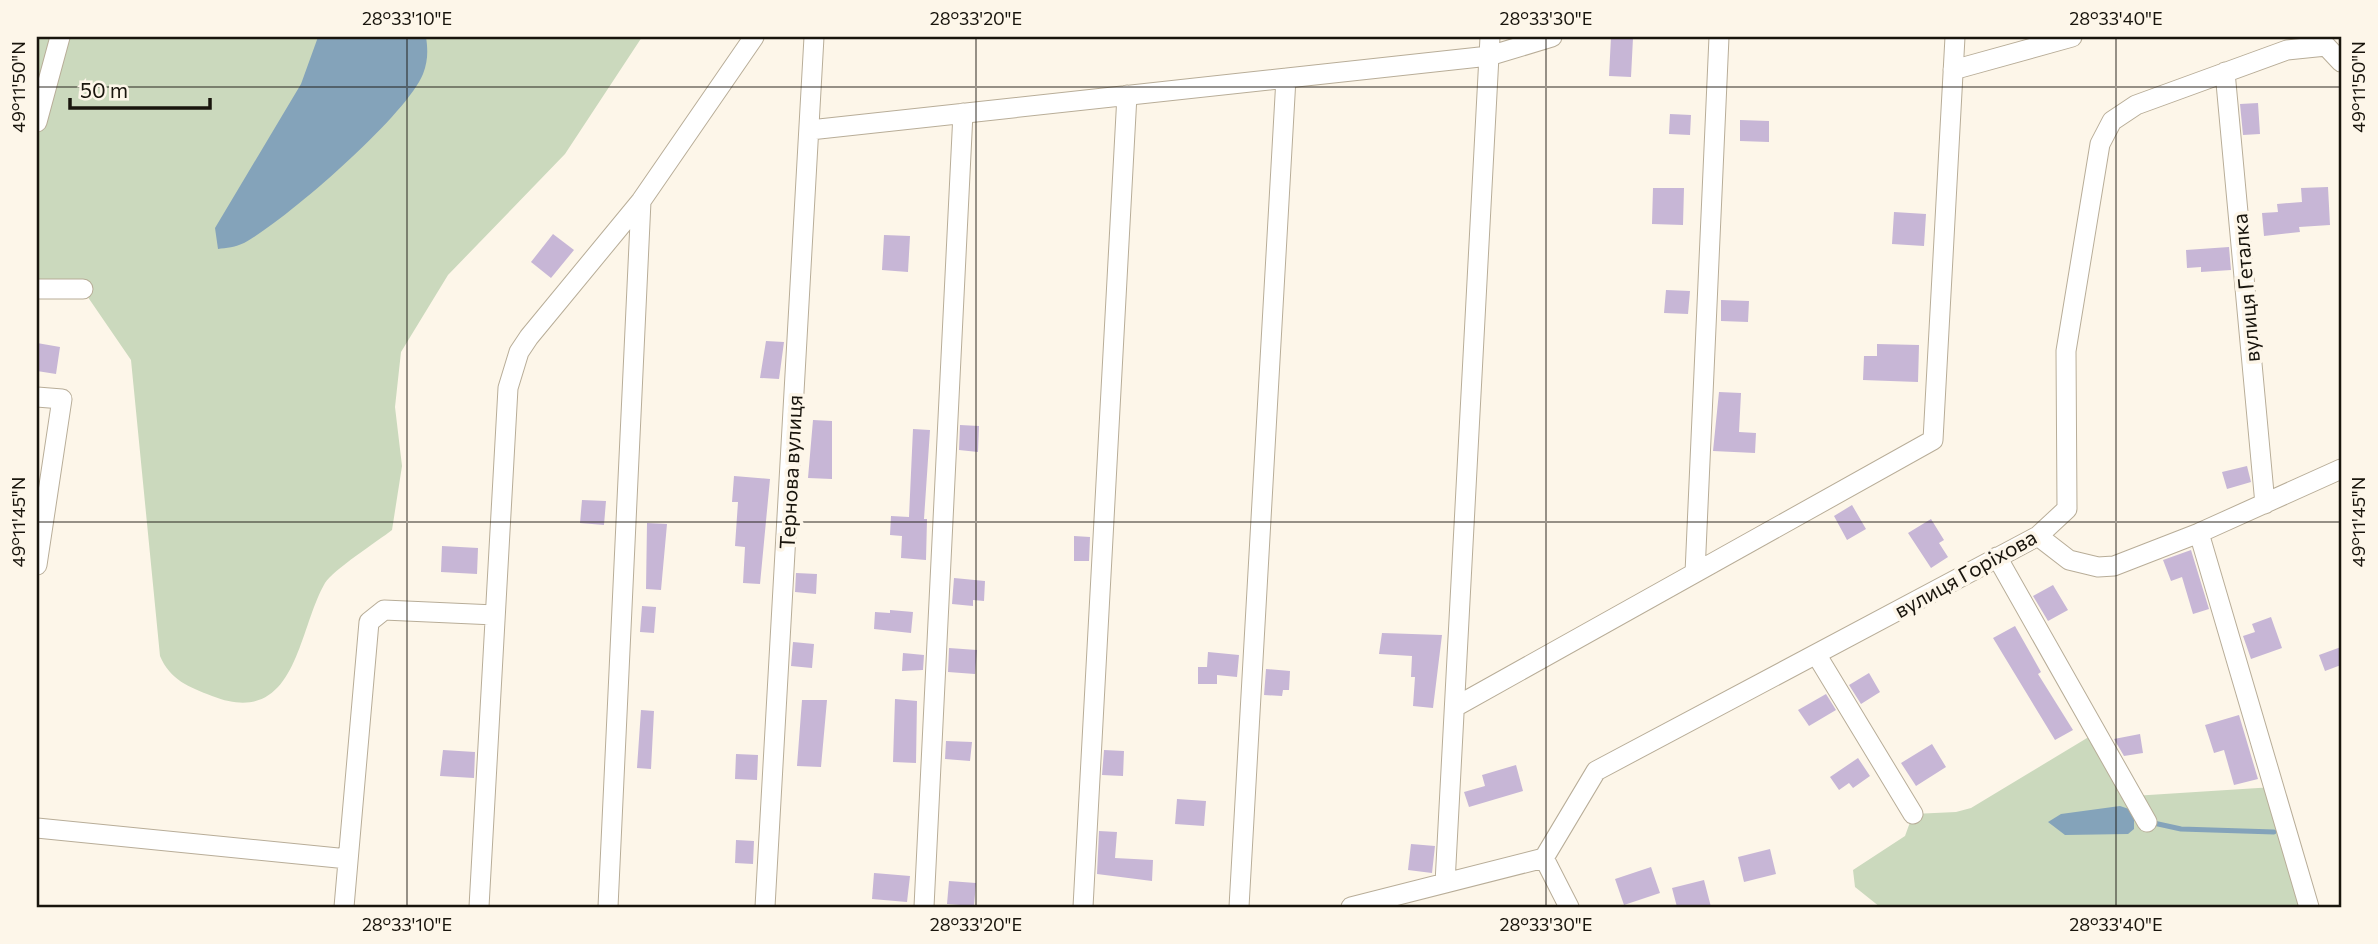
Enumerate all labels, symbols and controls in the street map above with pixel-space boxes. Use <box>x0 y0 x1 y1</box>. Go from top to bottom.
text: 28°33'10"E <box>362 7 452 29</box>
text: 28°33'20"E <box>930 7 1022 29</box>
text: 28°33'30"E <box>1500 7 1592 29</box>
text: 28°33'40"E <box>2069 7 2163 29</box>
text: 49°11'50"N <box>7 41 29 133</box>
text: 49°11'50"N <box>2347 41 2369 133</box>
scale bar <box>70 66 210 110</box>
text: 50 m <box>80 77 128 102</box>
street label: вулиця Геталка <box>2226 213 2264 363</box>
street label: Тернова вулиця <box>773 394 807 550</box>
text: 49°11'45"N <box>7 477 29 567</box>
text: 49°11'45"N <box>2347 477 2369 567</box>
street label: вулиця Горіхова <box>1890 524 2040 622</box>
text: 28°33'10"E <box>362 913 452 935</box>
text: 28°33'20"E <box>930 913 1022 935</box>
text: 28°33'30"E <box>1500 913 1592 935</box>
text: 28°33'40"E <box>2069 913 2163 935</box>

